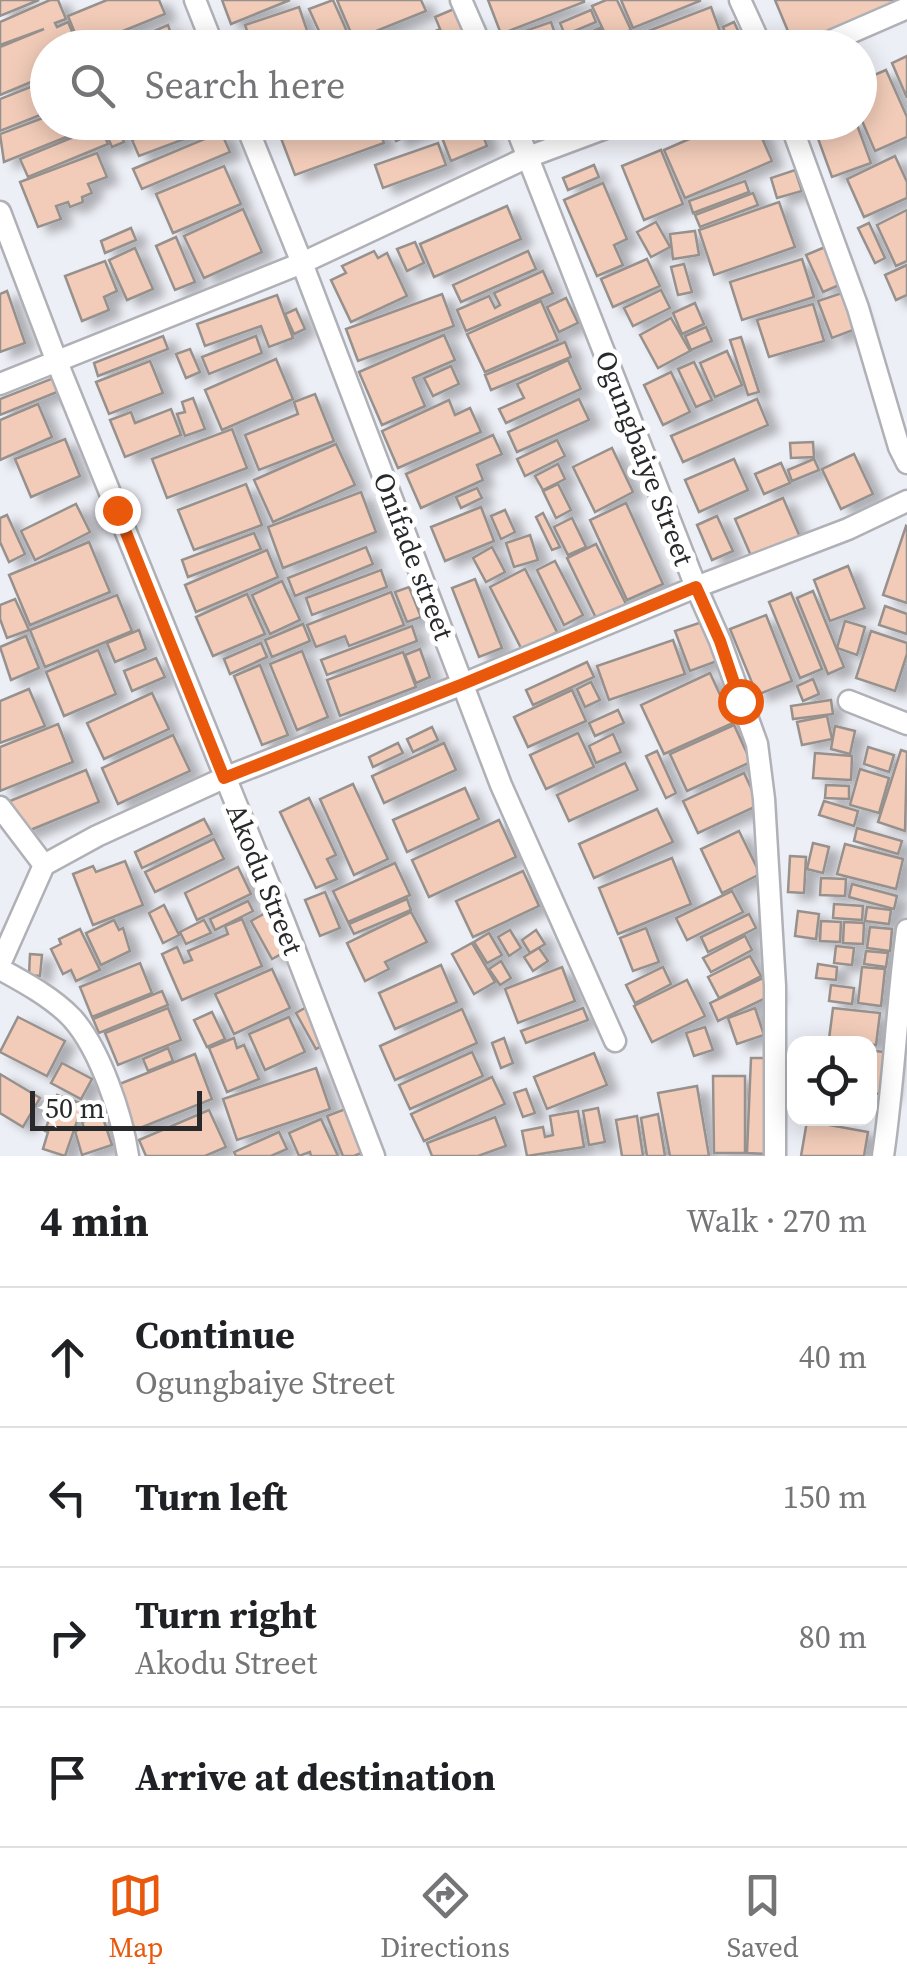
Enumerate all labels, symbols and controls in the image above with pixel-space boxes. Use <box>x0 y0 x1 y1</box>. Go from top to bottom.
search box <box>30 30 877 140</box>
icon: search <box>65 58 120 113</box>
text: Search here <box>145 59 345 111</box>
street label: Ogungbaiye Street <box>587 345 704 572</box>
street label: Onifade street <box>365 467 464 646</box>
route end <box>95 488 141 534</box>
route start <box>718 679 764 725</box>
street label: Akodu Street <box>217 798 313 961</box>
map controls <box>787 1036 877 1126</box>
button: locate <box>787 1036 877 1126</box>
scale bar <box>30 1086 202 1130</box>
text: 50 m <box>45 1089 105 1127</box>
text: 4 min <box>40 1192 149 1250</box>
text: Walk · 270 m <box>686 1199 867 1243</box>
text: Continue <box>135 1309 295 1361</box>
icon: ahead <box>40 1330 95 1385</box>
text: 40 m <box>799 1335 867 1379</box>
text: Ogungbaiye Street <box>135 1361 395 1405</box>
icon: left <box>40 1470 95 1525</box>
text: Turn left <box>135 1471 287 1523</box>
text: 150 m <box>783 1475 867 1519</box>
text: Turn right <box>135 1589 317 1641</box>
icon: right <box>40 1610 95 1665</box>
text: 80 m <box>799 1615 867 1659</box>
text: Akodu Street <box>135 1641 317 1685</box>
icon: arrive <box>40 1750 95 1805</box>
text: Arrive at destination <box>135 1751 496 1803</box>
tab: Map <box>108 1868 163 1966</box>
tab: Directions <box>380 1868 510 1966</box>
tab: Saved <box>727 1868 799 1966</box>

